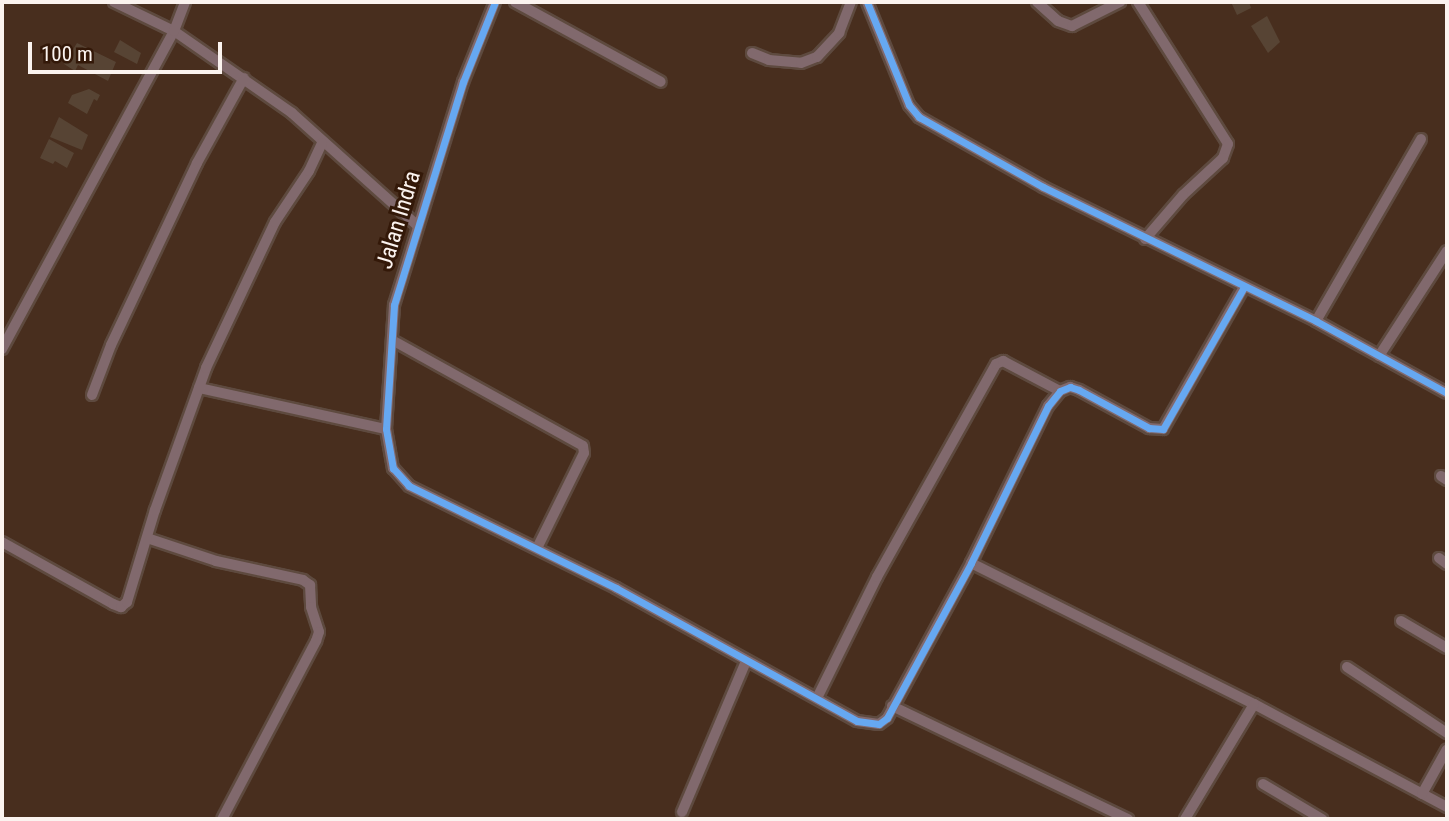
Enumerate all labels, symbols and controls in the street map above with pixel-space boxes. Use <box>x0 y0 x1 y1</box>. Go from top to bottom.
scale bar <box>32 28 226 72</box>
text: 100 m <box>41 42 93 66</box>
street label: Jalan Indra <box>371 168 427 272</box>

